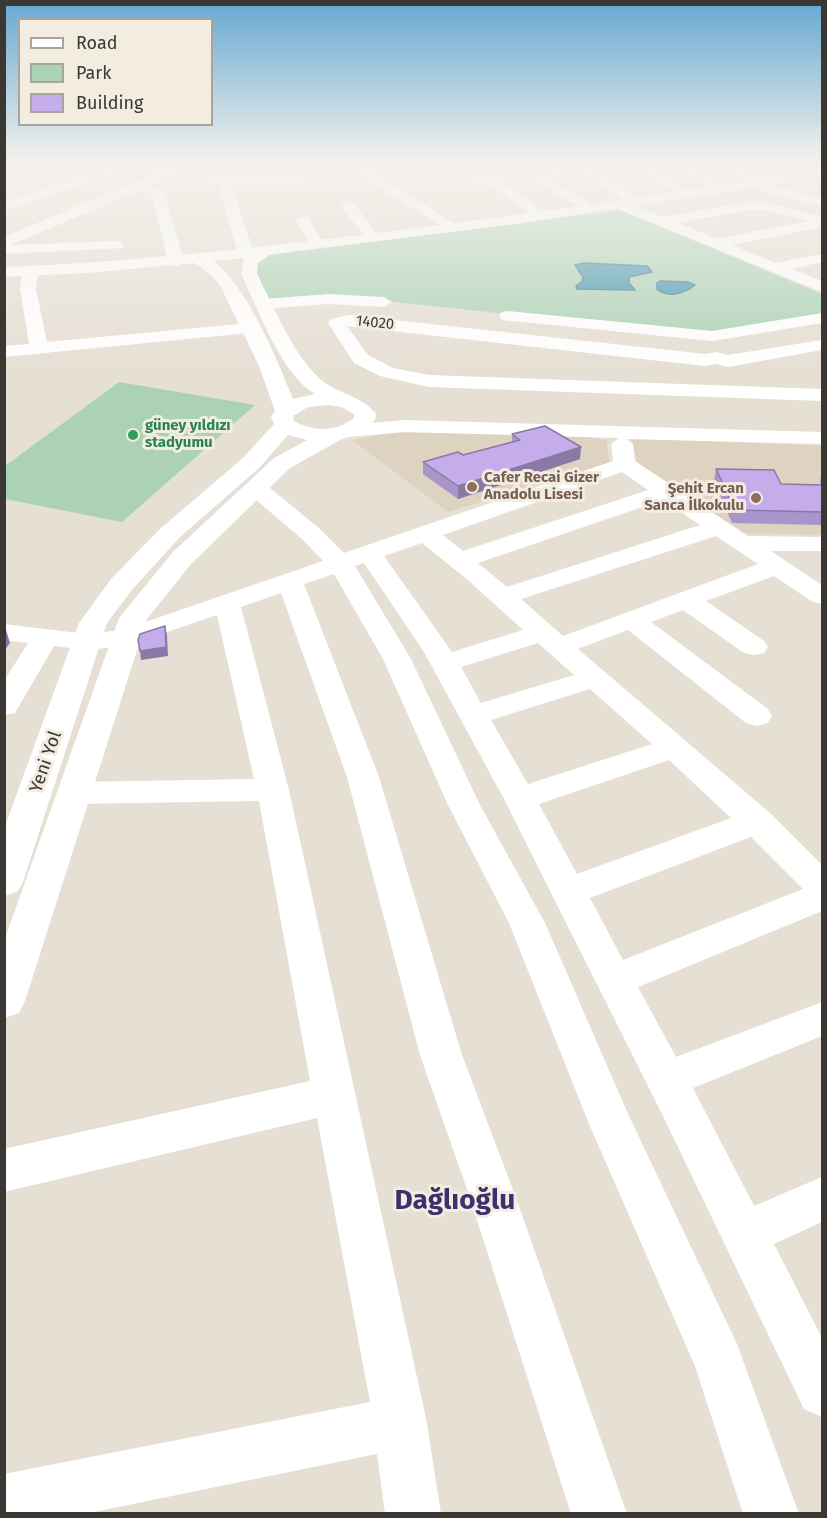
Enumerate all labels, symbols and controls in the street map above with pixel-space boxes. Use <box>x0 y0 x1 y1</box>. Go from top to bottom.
legend <box>18 18 213 126</box>
text: Road <box>76 32 118 54</box>
text: Park <box>76 62 111 84</box>
text: Building <box>76 92 143 114</box>
street label: 14020 <box>355 312 395 334</box>
place label: güney yıldızı stadyumu <box>145 417 231 452</box>
marker: güney yıldızı stadyumu <box>126 428 140 442</box>
place label: Cafer Recai Gizer Anadolu Lisesi <box>484 469 599 504</box>
marker: Cafer Recai Gizer Anadolu Lisesi <box>465 480 479 494</box>
place label: Şehit Ercan Sanca İlkokulu <box>644 480 744 515</box>
marker: Şehit Ercan Sanca İlkokulu <box>749 491 763 505</box>
street label: Yeni Yol <box>25 728 67 796</box>
district label: Dağlıoğlu <box>395 1184 515 1218</box>

